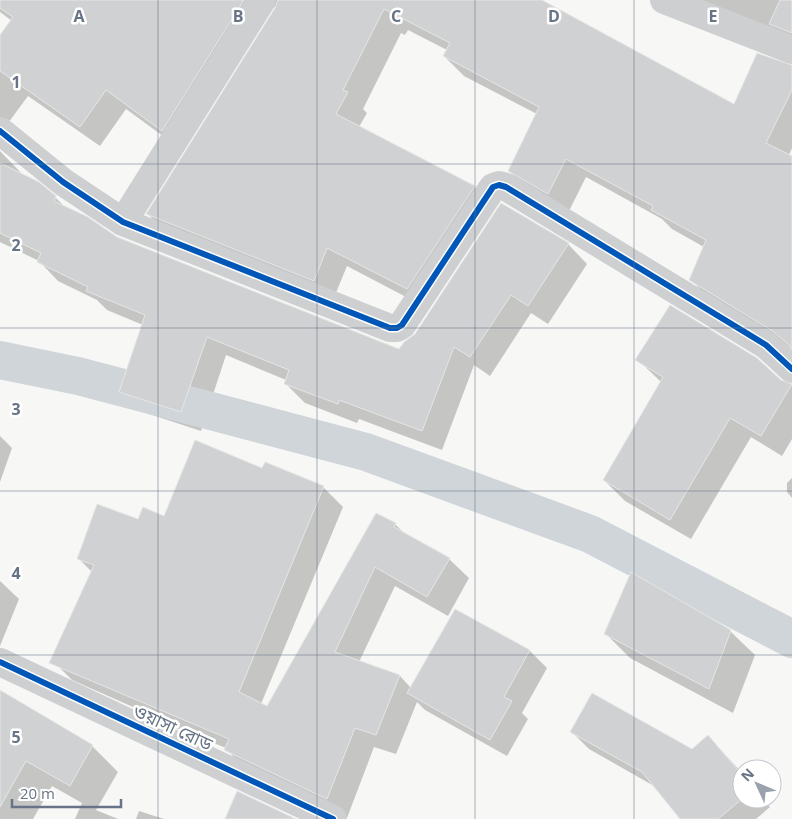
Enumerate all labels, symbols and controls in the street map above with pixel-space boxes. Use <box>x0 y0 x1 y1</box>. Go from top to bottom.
text: A <box>73 5 85 27</box>
text: B <box>233 5 243 27</box>
text: C <box>391 5 401 27</box>
text: D <box>548 5 560 27</box>
text: E <box>709 5 718 27</box>
text: 1 <box>11 71 21 93</box>
text: 2 <box>11 234 21 256</box>
text: 3 <box>11 398 21 420</box>
text: 4 <box>11 562 21 584</box>
street label: ওয়াসা রোড <box>129 698 217 756</box>
text: 5 <box>11 726 21 748</box>
north arrow <box>732 759 782 809</box>
text: N <box>736 764 758 785</box>
scale bar <box>12 776 121 808</box>
text: 20 m <box>20 783 55 803</box>

